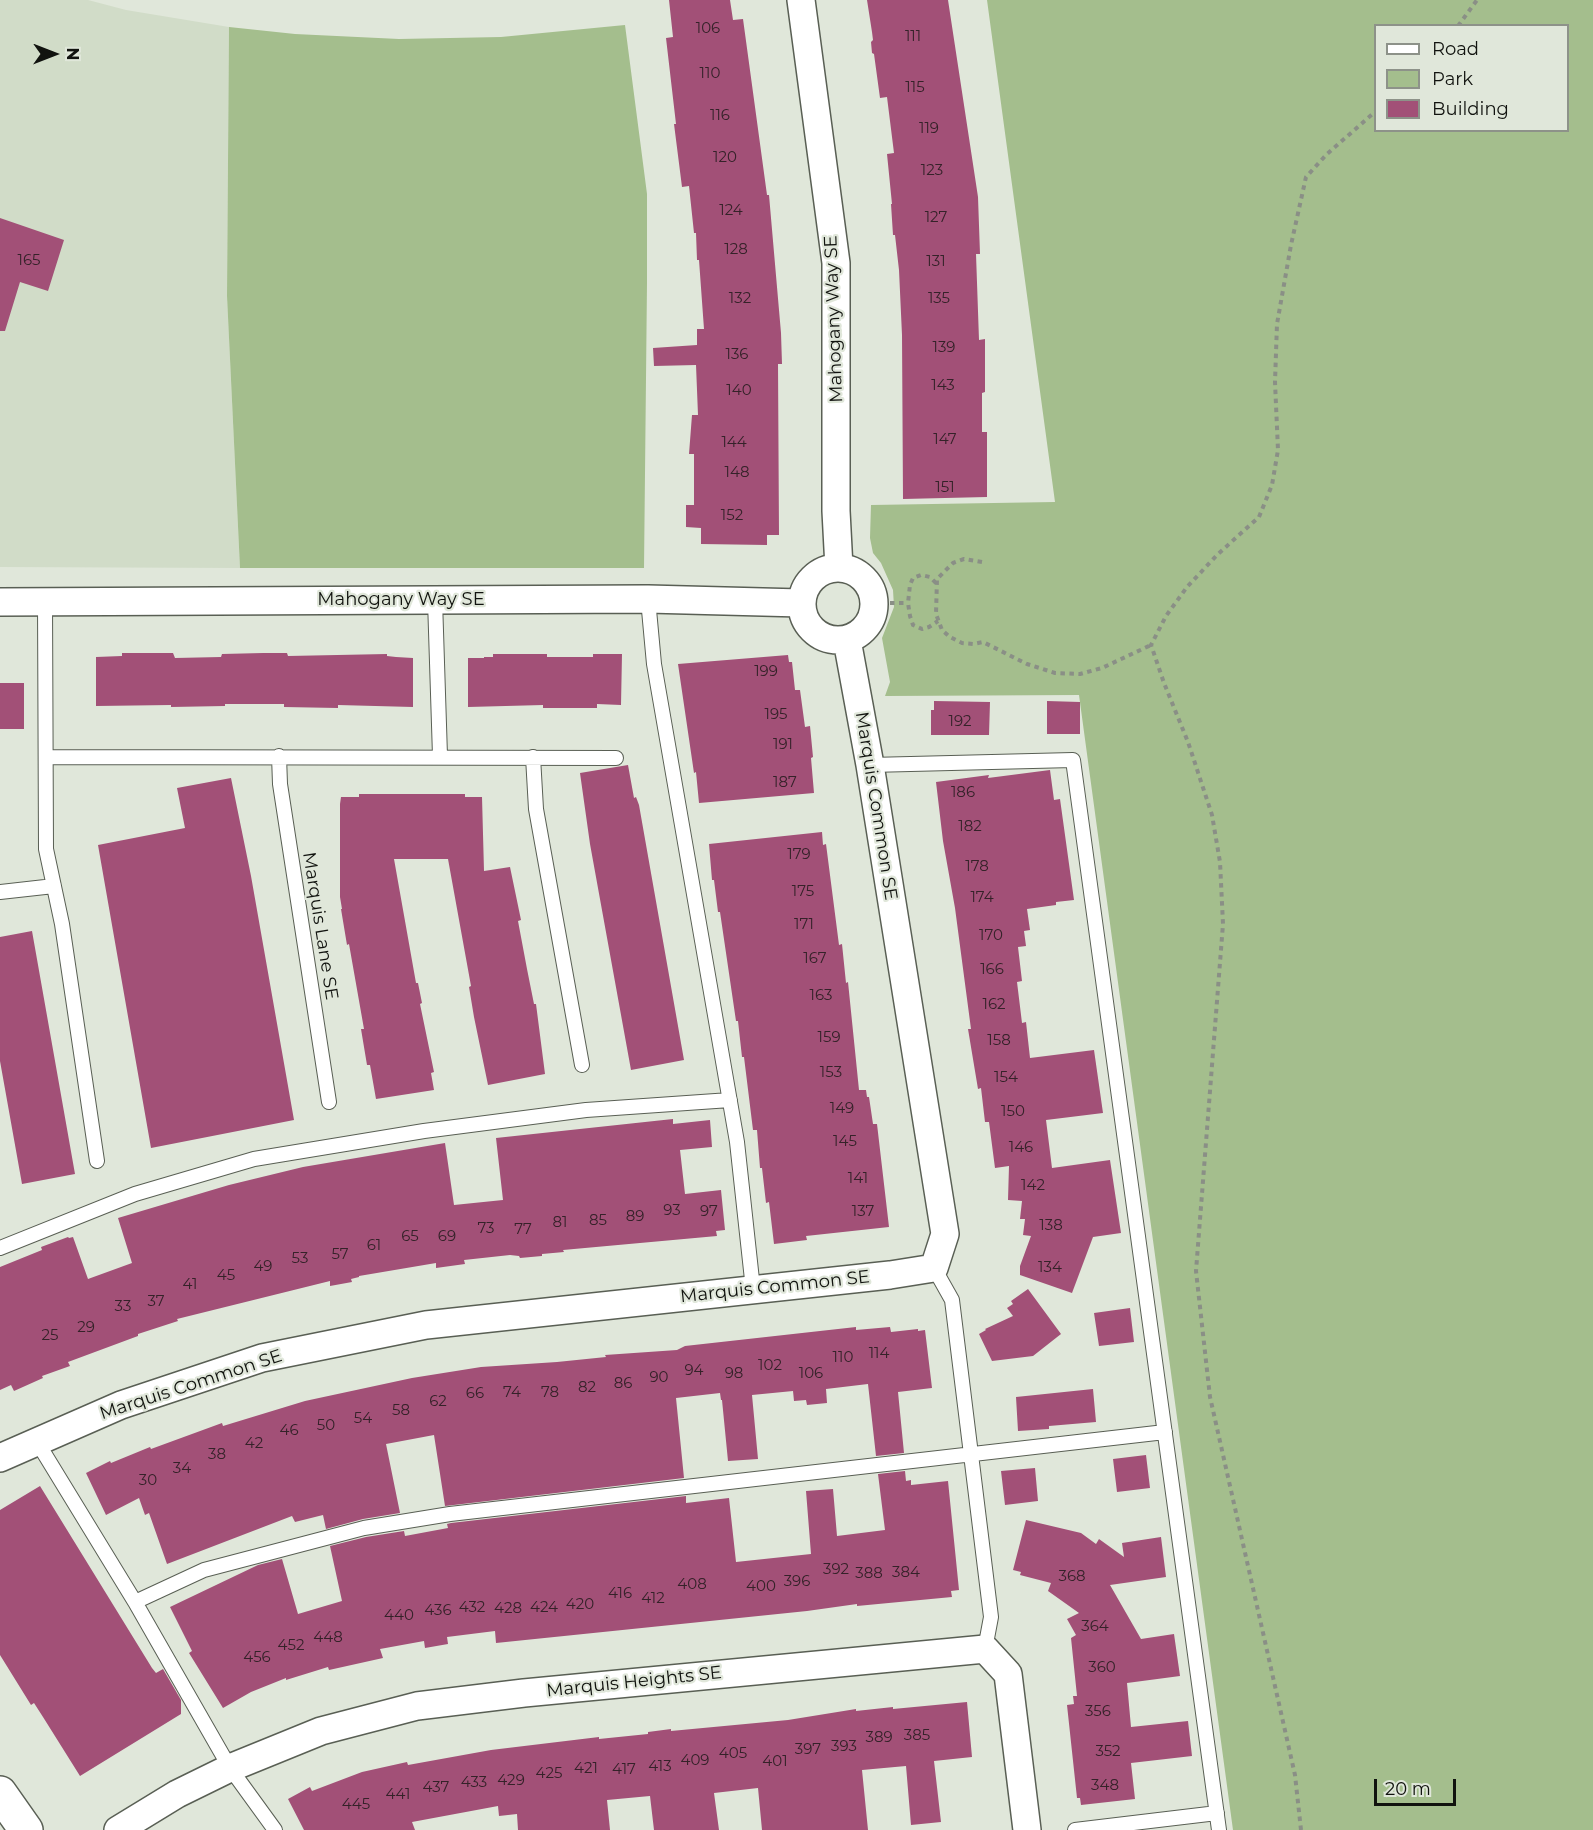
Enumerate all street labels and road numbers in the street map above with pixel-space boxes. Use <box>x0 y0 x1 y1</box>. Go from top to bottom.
street label: Mahogany Way SE <box>820 235 848 403</box>
street label: Mahogany Way SE <box>317 589 485 611</box>
street label: Marquis Common SE <box>850 710 902 902</box>
street label: Marquis Lane SE <box>298 850 342 1002</box>
street label: Marquis Common SE <box>679 1266 871 1308</box>
street label: Marquis Common SE <box>97 1345 285 1425</box>
street label: Marquis Heights SE <box>545 1662 723 1702</box>

